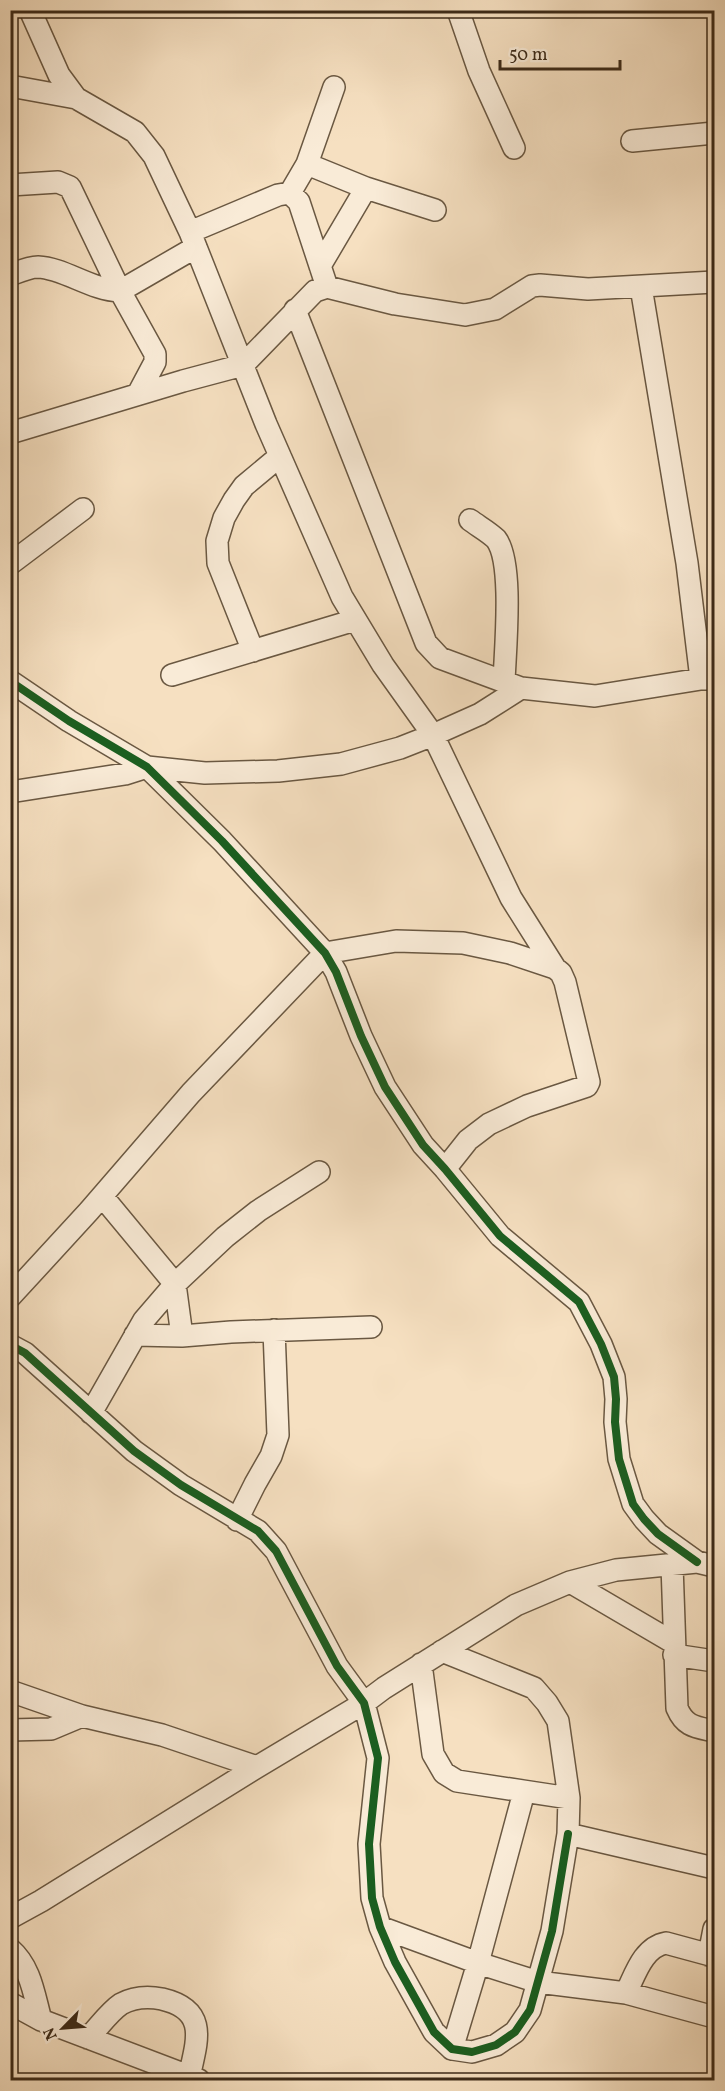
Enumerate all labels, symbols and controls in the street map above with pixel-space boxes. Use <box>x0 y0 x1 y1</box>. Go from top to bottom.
scale bar <box>500 33 620 71</box>
text: 50 m <box>509 43 548 68</box>
north arrow <box>33 1998 93 2058</box>
text: N <box>39 2023 64 2043</box>

